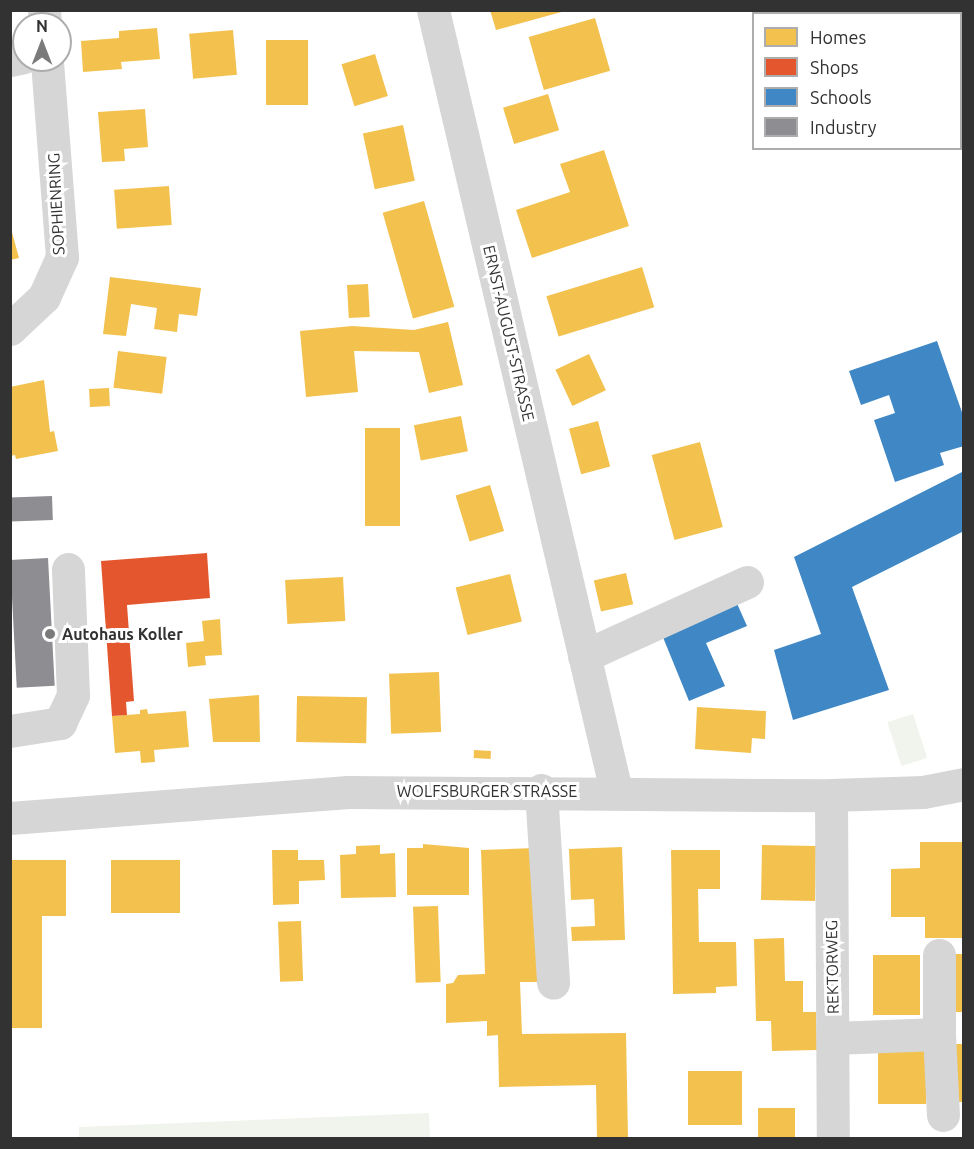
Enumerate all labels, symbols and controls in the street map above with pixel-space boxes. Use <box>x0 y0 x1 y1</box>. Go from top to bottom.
north arrow <box>12 12 72 72</box>
legend <box>752 12 962 150</box>
text: N <box>36 17 48 35</box>
text: Homes <box>810 27 866 47</box>
text: Shops <box>810 57 859 77</box>
text: Schools <box>810 87 872 107</box>
text: Industry <box>810 117 876 137</box>
street label: SOPHIENRING <box>44 153 68 255</box>
street label: ERNST-AUGUST-STRASSE <box>479 243 539 423</box>
place label: Autohaus Koller <box>62 624 183 644</box>
marker: Autohaus Koller <box>43 627 57 641</box>
street label: WOLFSBURGER STRASSE <box>397 781 577 801</box>
street label: REKTORWEG <box>822 920 842 1014</box>

